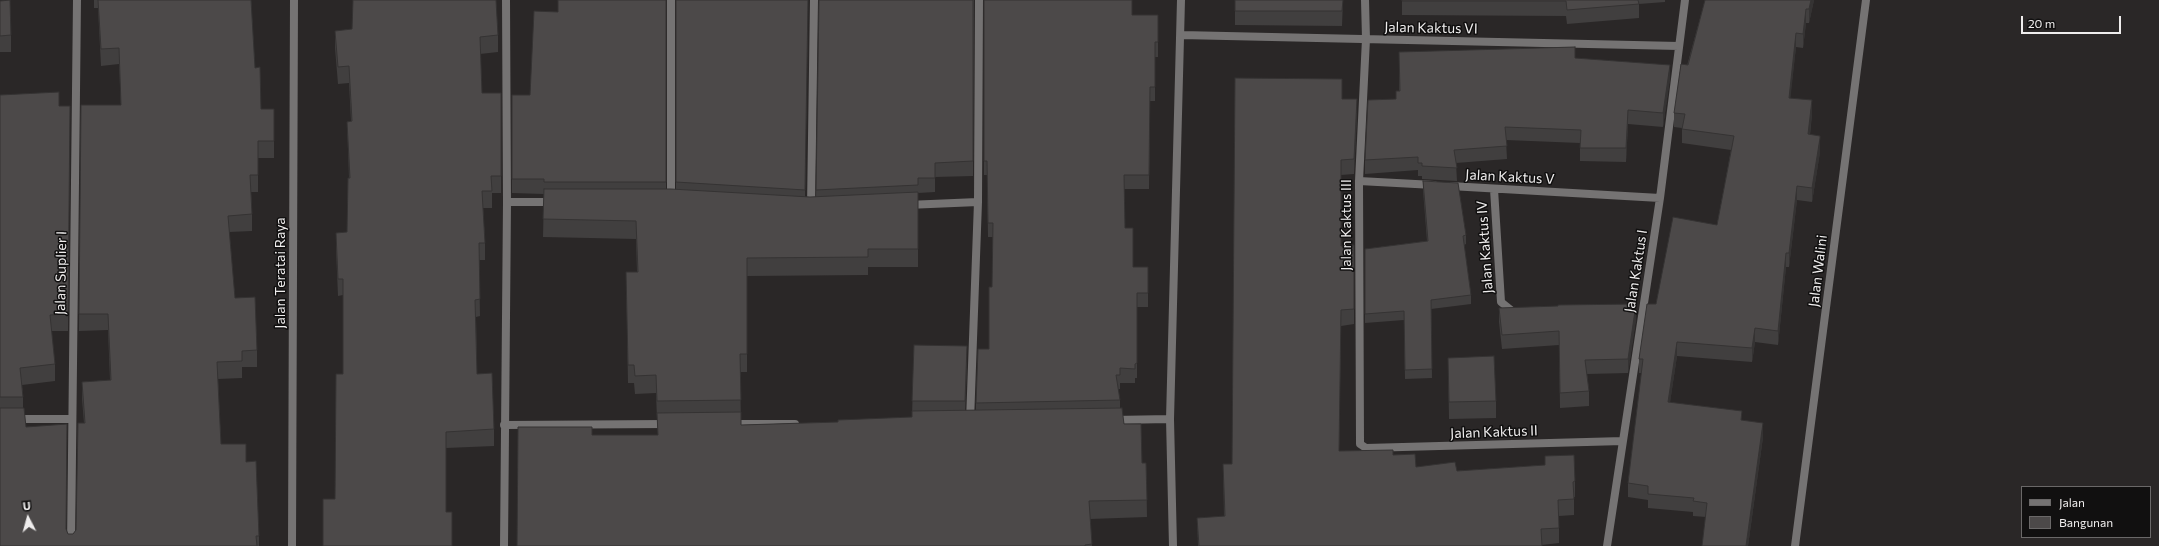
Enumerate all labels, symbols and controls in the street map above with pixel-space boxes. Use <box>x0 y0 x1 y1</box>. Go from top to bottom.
scale bar <box>2023 8 2123 34</box>
text: 20 m <box>2028 16 2055 30</box>
street label: Jalan Kaktus VI <box>1384 19 1478 37</box>
street label: Jalan Kaktus V <box>1465 166 1555 188</box>
street label: Jalan Kaktus III <box>1338 179 1354 271</box>
street label: Jalan Kaktus IV <box>1473 200 1497 294</box>
street label: Jalan Teratai Raya <box>272 217 288 329</box>
street label: Jalan Kaktus I <box>1621 228 1651 314</box>
street label: Jalan Suplier I <box>52 231 70 315</box>
street label: Jalan Walini <box>1805 234 1831 308</box>
street label: Jalan Kaktus II <box>1450 422 1538 442</box>
legend <box>2021 486 2151 538</box>
text: Jalan <box>2059 495 2085 509</box>
north arrow <box>8 498 48 538</box>
text: U <box>22 499 31 512</box>
text: Bangunan <box>2059 515 2113 529</box>

